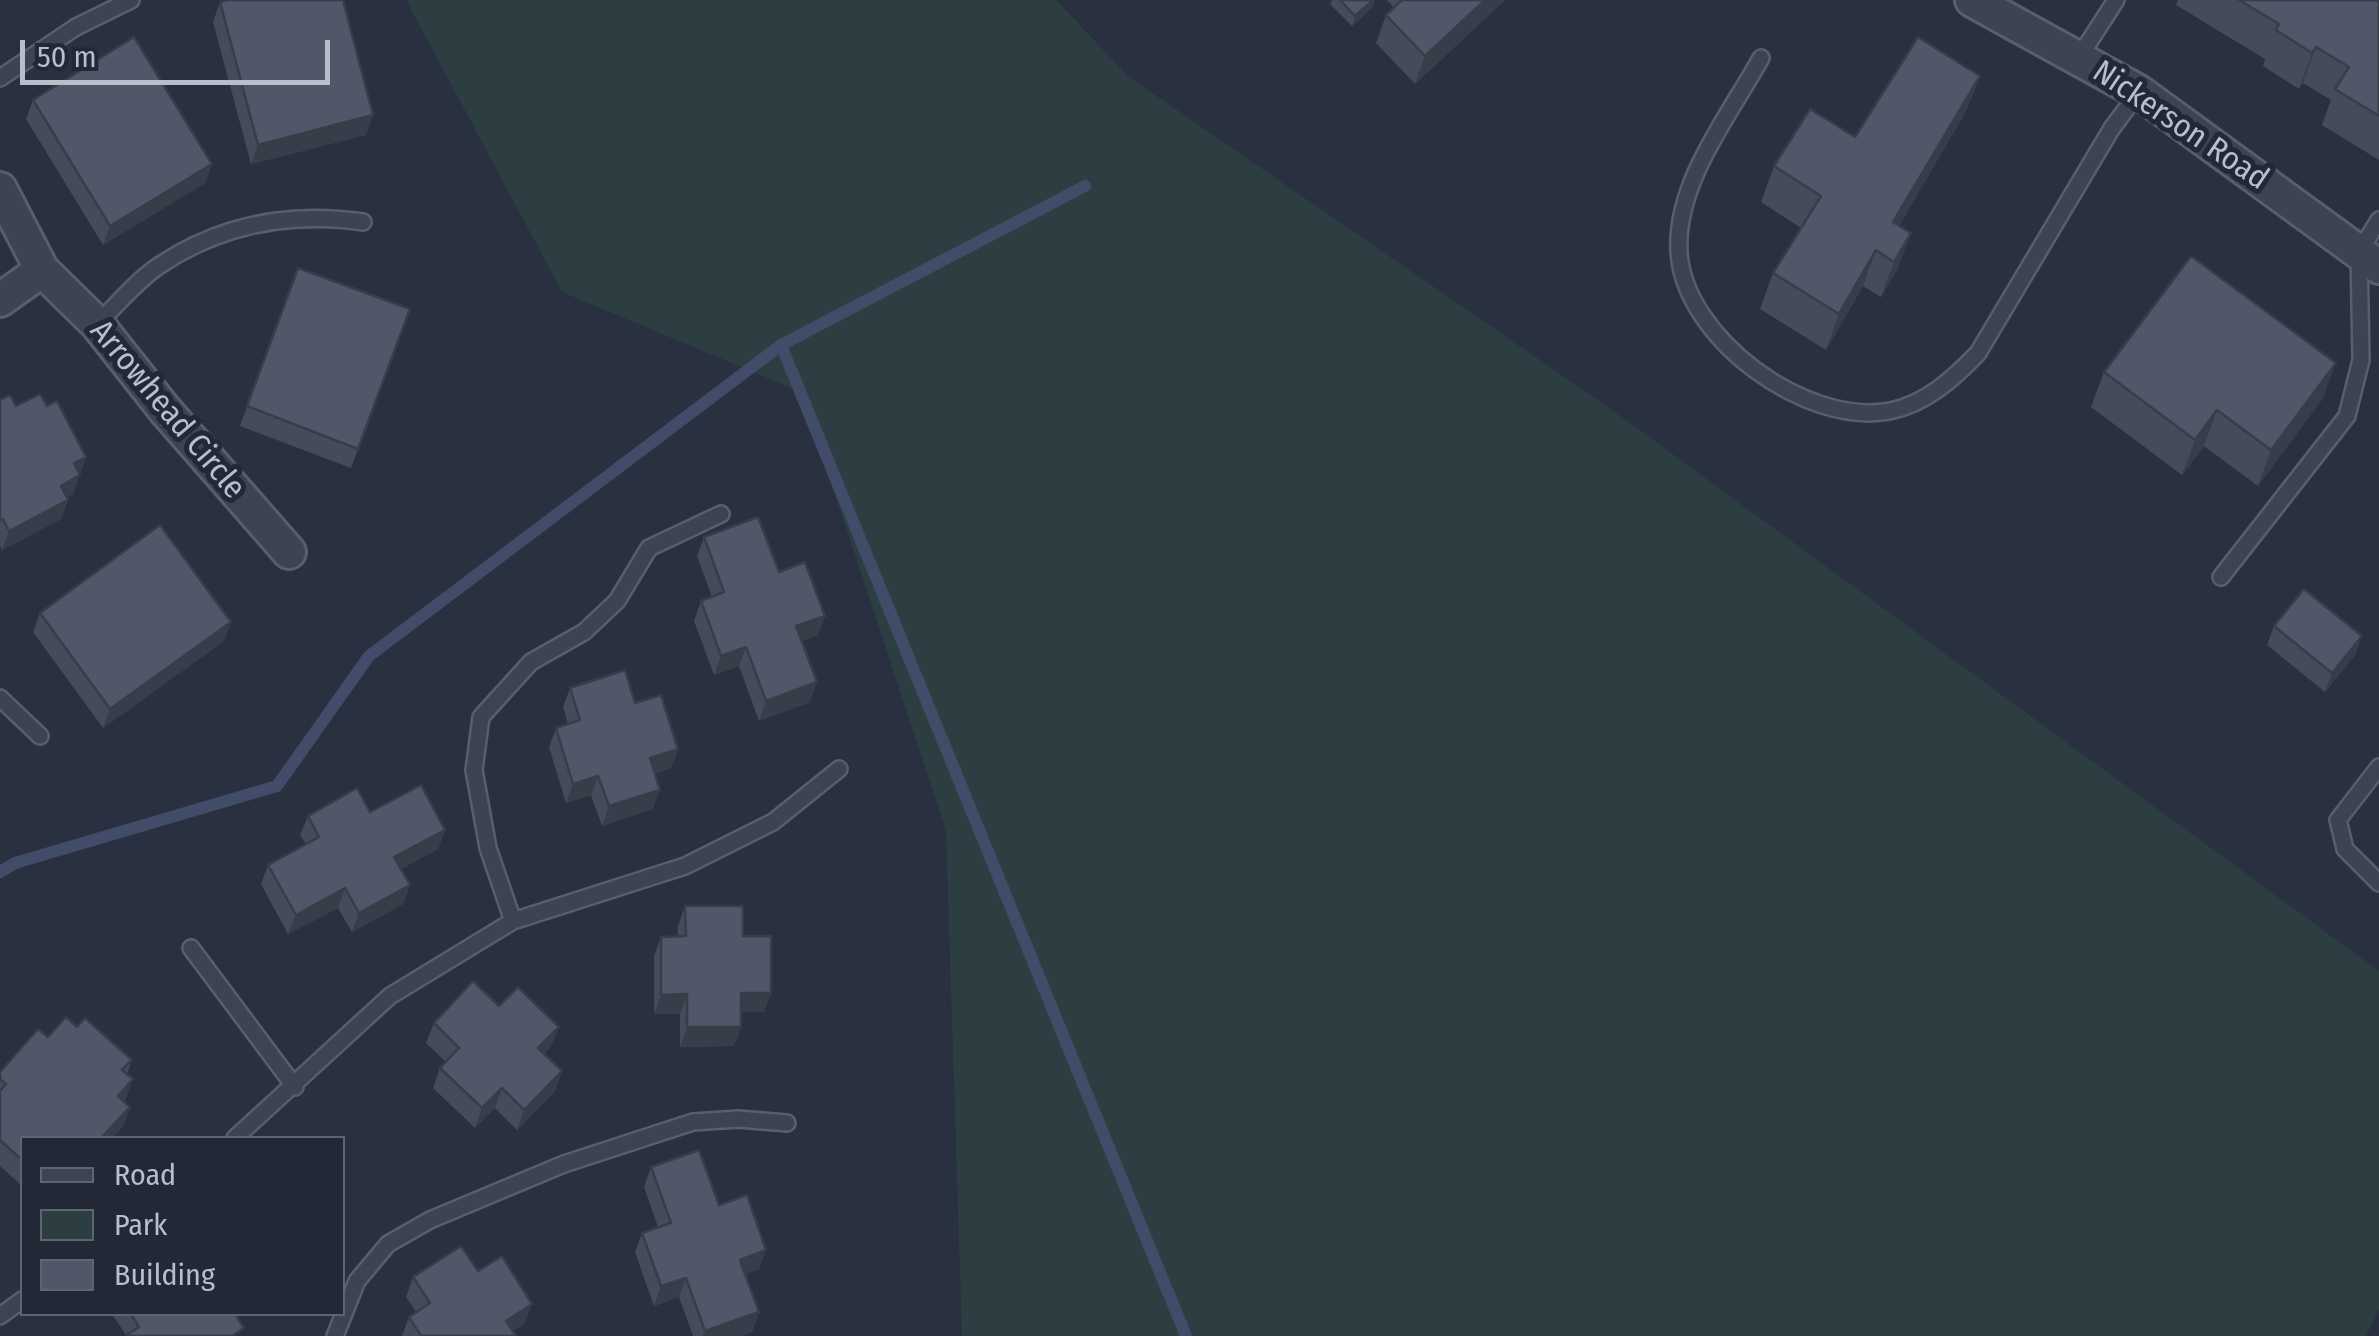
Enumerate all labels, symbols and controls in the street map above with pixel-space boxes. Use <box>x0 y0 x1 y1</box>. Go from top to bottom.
scale bar <box>25 20 335 82</box>
text: 50 m <box>37 39 97 75</box>
street label: Nickerson Road <box>2085 53 2275 199</box>
street label: Arrowhead Circle <box>81 313 253 507</box>
legend <box>20 1136 345 1316</box>
text: Road <box>114 1157 176 1193</box>
text: Park <box>114 1207 167 1243</box>
text: Building <box>114 1257 215 1293</box>

